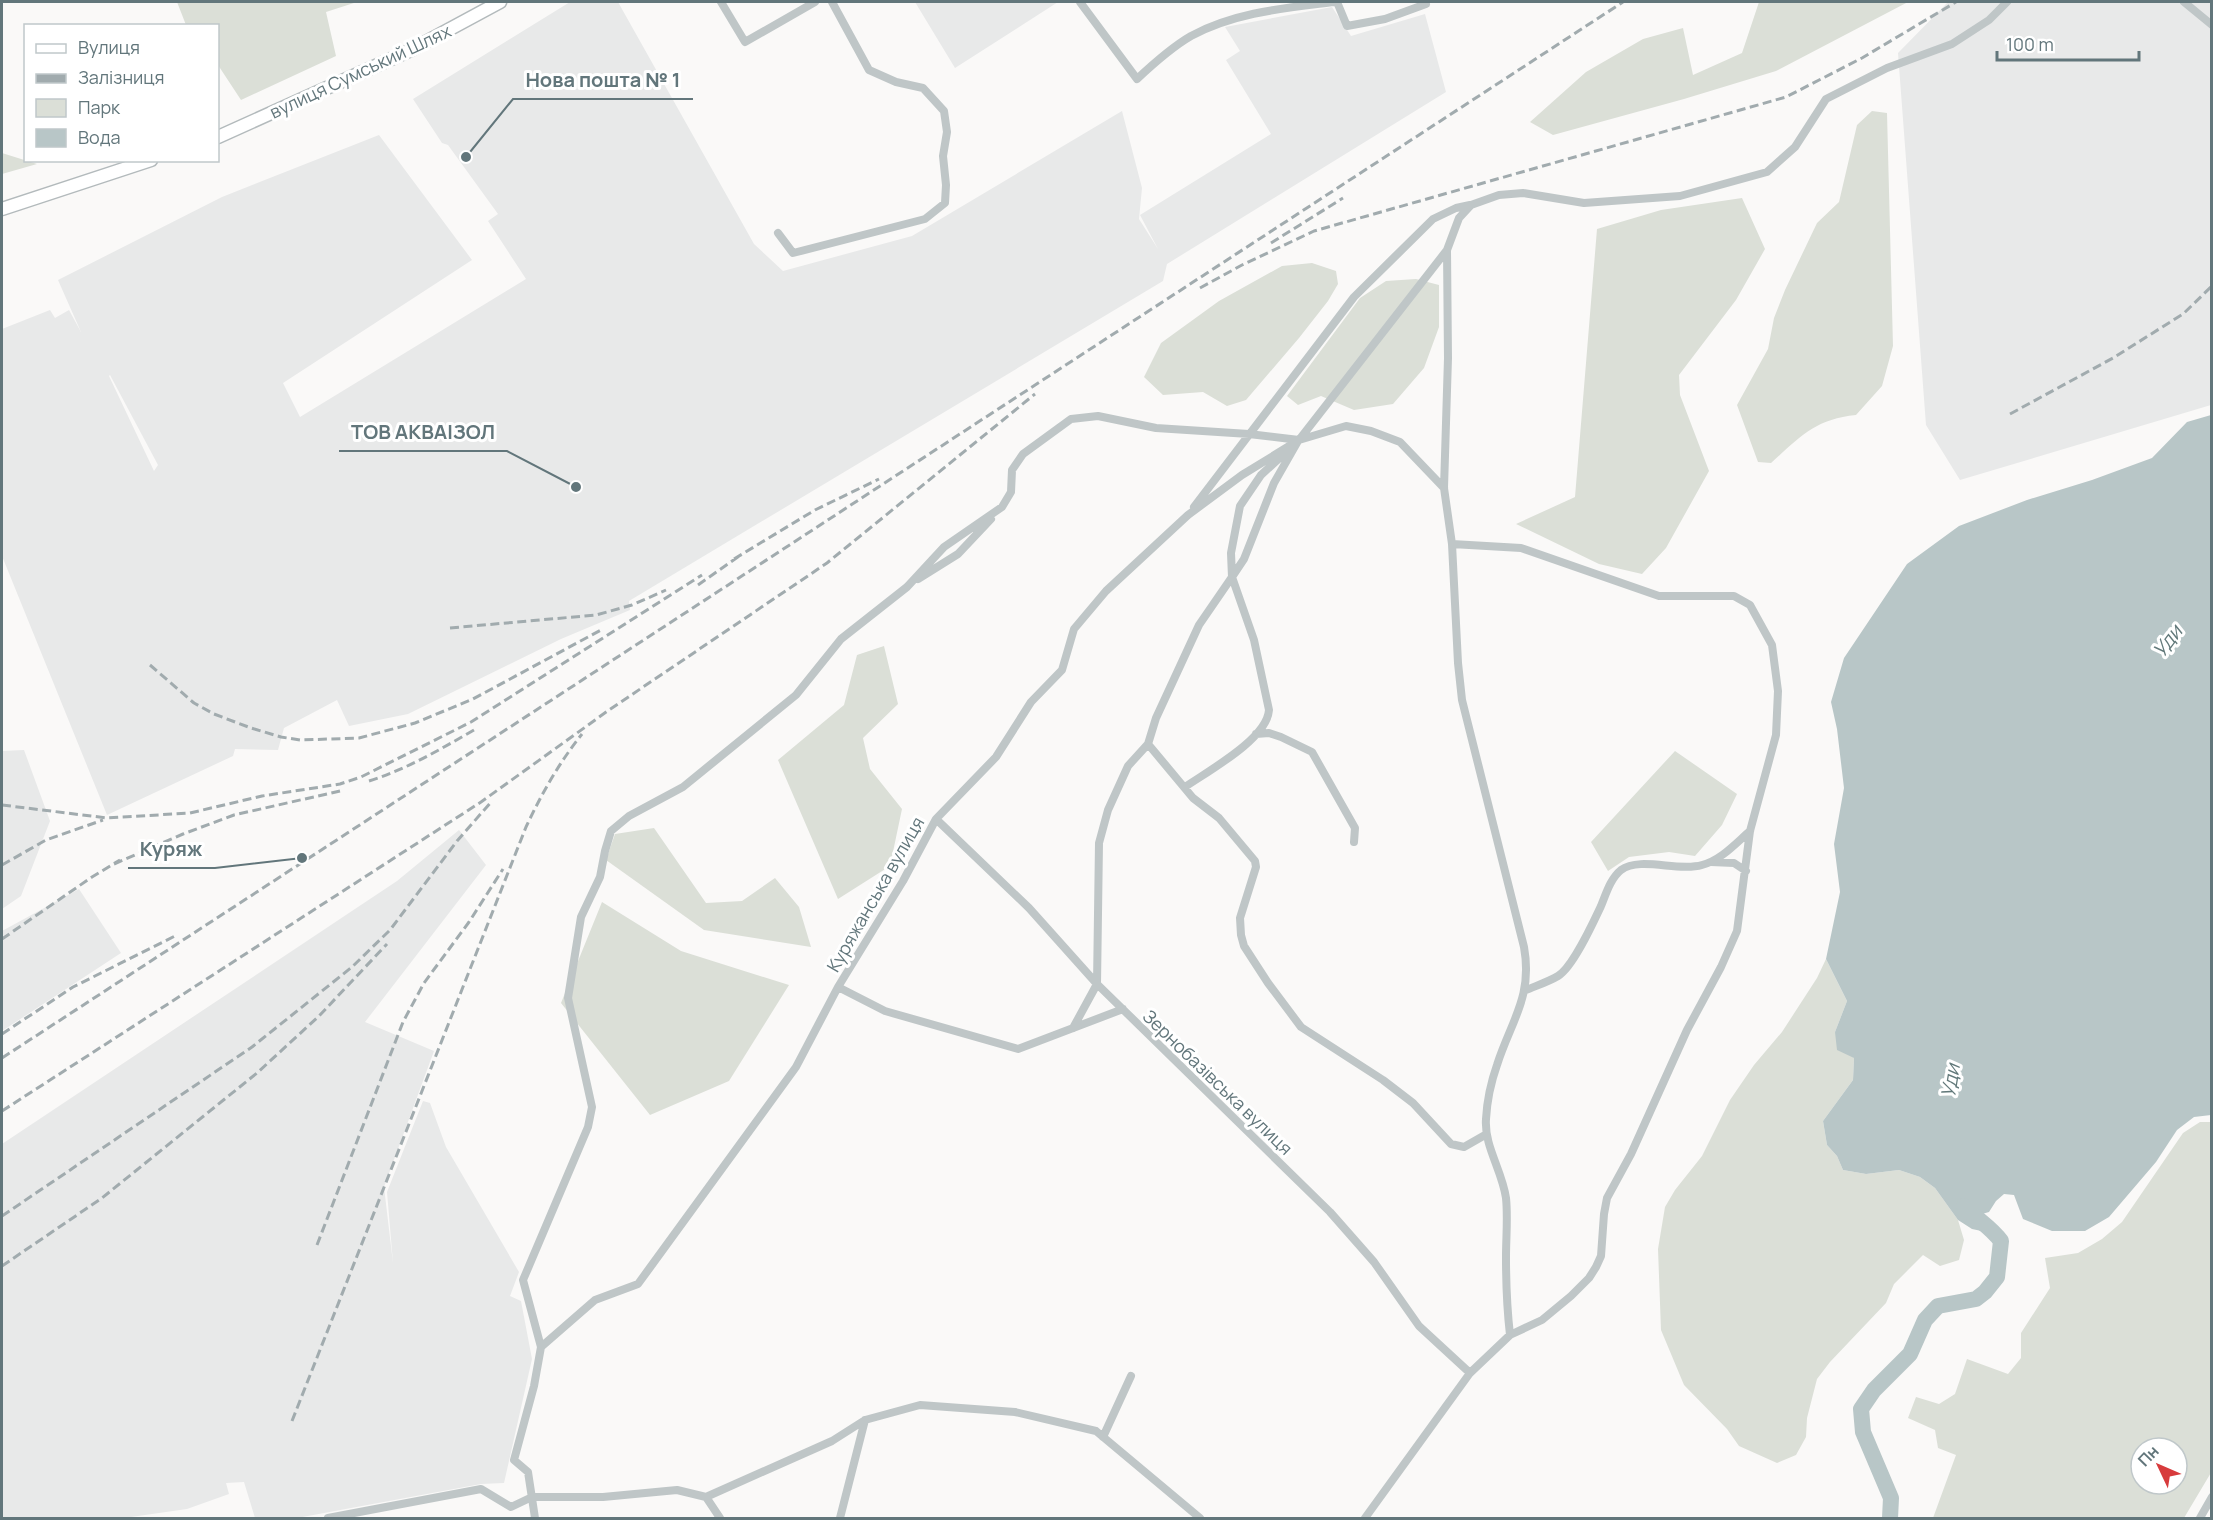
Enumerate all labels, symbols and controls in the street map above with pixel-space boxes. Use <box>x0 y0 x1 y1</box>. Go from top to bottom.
street label: вулиця Сумський Шлях <box>265 18 455 124</box>
legend <box>24 24 219 162</box>
scale bar <box>1997 24 2140 62</box>
text: 100 m <box>2006 32 2054 56</box>
text: Вулиця <box>78 35 140 59</box>
callout: Нова пошта № 1 <box>513 61 693 99</box>
text: Залізниця <box>78 65 164 89</box>
text: Нова пошта № 1 <box>525 66 681 93</box>
text: Парк <box>78 95 121 119</box>
text: Вода <box>78 125 120 149</box>
callout: ТОВ АКВАІЗОЛ <box>339 413 507 451</box>
text: ТОВ АКВАІЗОЛ <box>351 418 495 445</box>
water label: Уди <box>2146 618 2189 663</box>
street label: Куряжанська вулиця <box>821 812 929 976</box>
callout: Куряж <box>128 830 215 868</box>
text: Куряж <box>140 835 203 862</box>
street label: Зернобазівська вулиця <box>1138 1004 1298 1160</box>
water label: Уди <box>1934 1060 1966 1100</box>
north arrow <box>2129 1436 2189 1496</box>
text: Пн <box>2133 1440 2164 1471</box>

